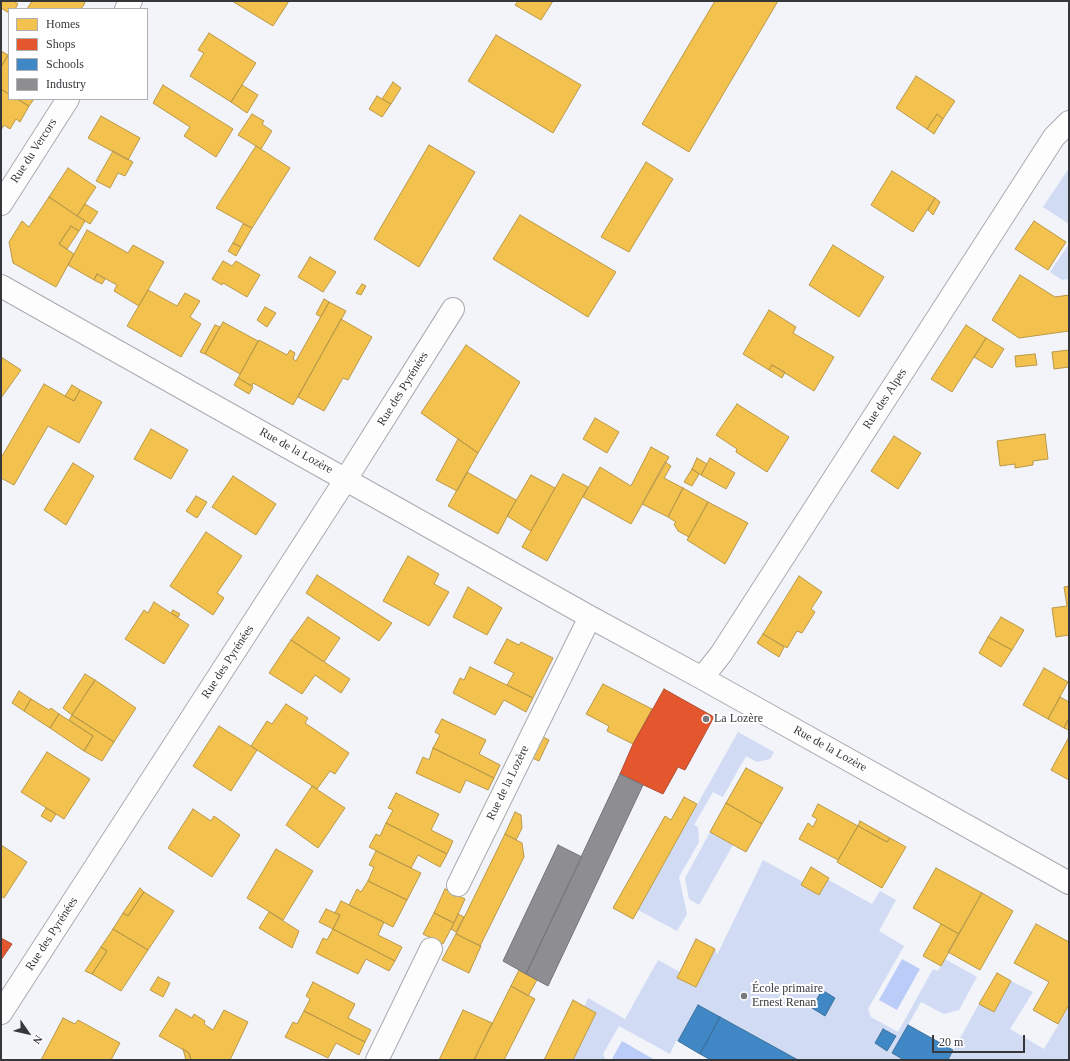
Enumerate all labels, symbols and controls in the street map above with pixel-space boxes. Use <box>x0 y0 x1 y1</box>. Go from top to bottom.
legend <box>8 8 148 100</box>
text: Homes <box>46 17 80 31</box>
text: Shops <box>46 37 75 51</box>
text: Schools <box>46 57 84 71</box>
text: Industry <box>46 77 86 91</box>
street label: Rue du Vercors <box>8 116 60 186</box>
street label: Rue des Pyrénées <box>374 349 432 429</box>
street label: Rue des Alpes <box>860 366 910 432</box>
street label: Rue de la Lozère <box>257 425 335 477</box>
street label: Rue des Pyrénées <box>199 623 257 701</box>
place label: La Lozère <box>714 712 763 726</box>
marker: La Lozère <box>701 714 711 724</box>
street label: Rue de la Lozère <box>791 723 869 775</box>
street label: Rue de la Lozère <box>484 743 532 823</box>
street label: Rue des Pyrénées <box>23 895 81 973</box>
place label: École primaire Ernest Renan <box>752 982 823 1010</box>
marker: École primaire Ernest Renan <box>739 991 749 1001</box>
north arrow <box>8 1013 48 1053</box>
scale bar <box>934 1027 1027 1053</box>
text: N <box>31 1033 45 1046</box>
text: 20 m <box>939 1035 963 1049</box>

